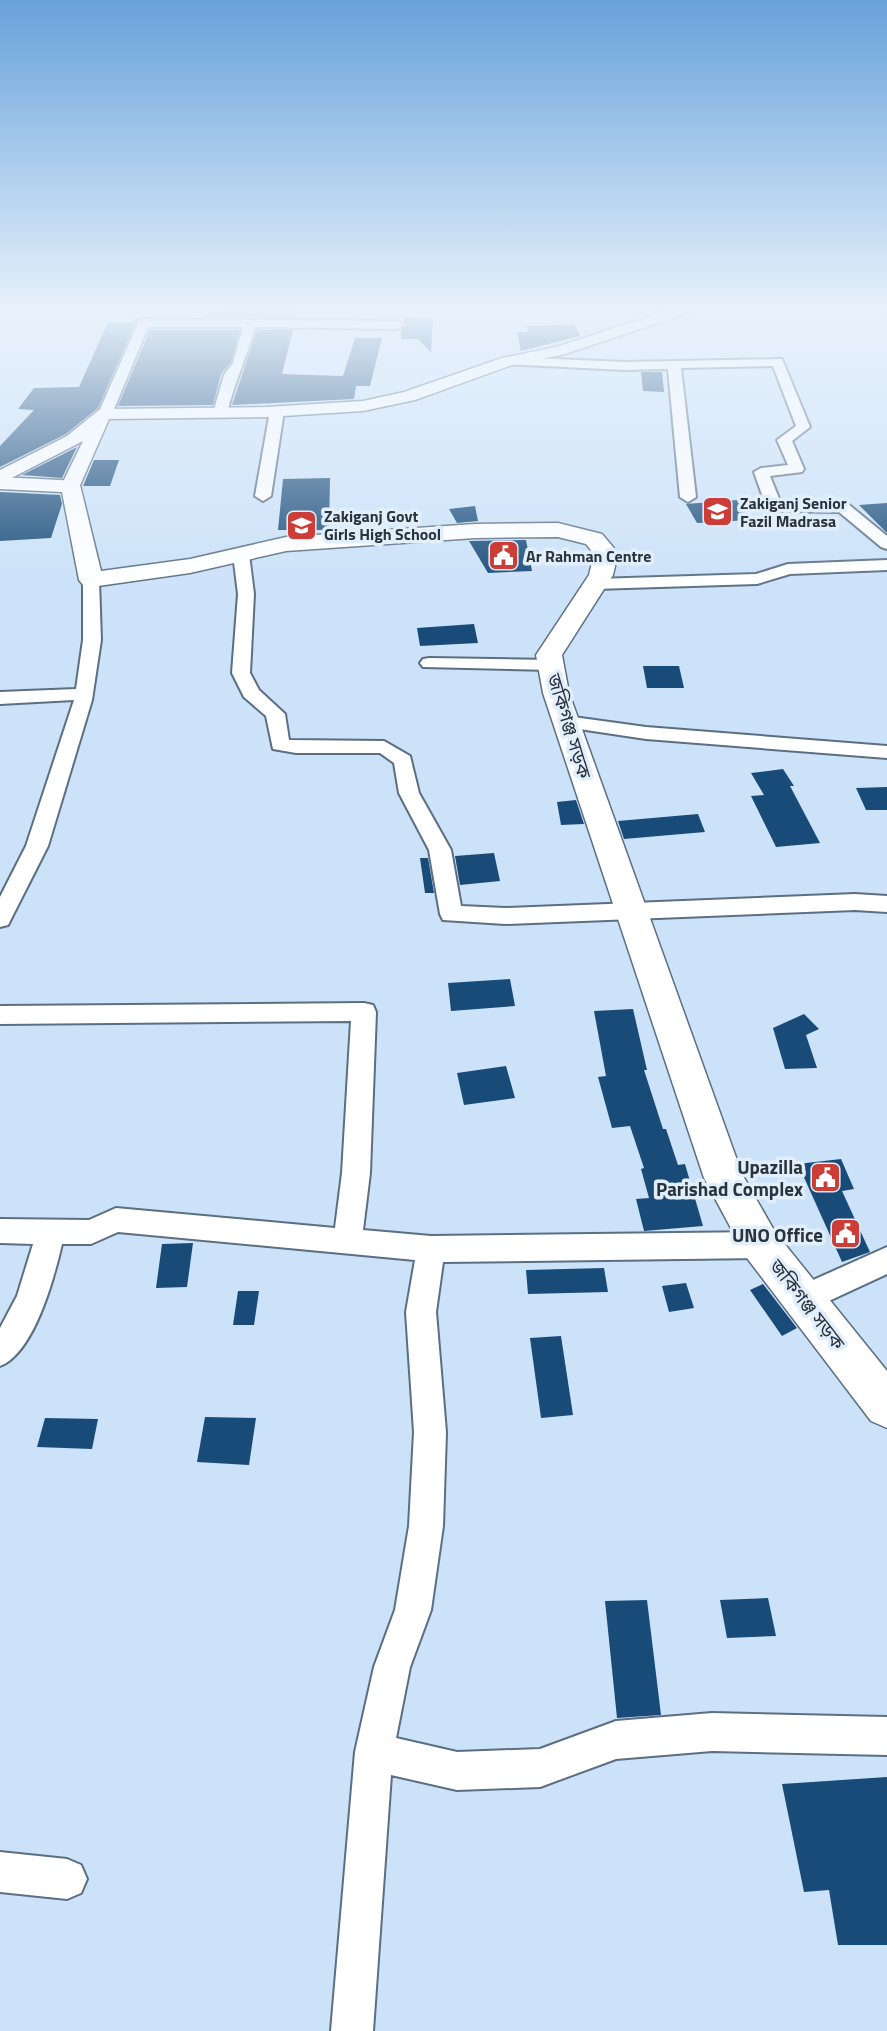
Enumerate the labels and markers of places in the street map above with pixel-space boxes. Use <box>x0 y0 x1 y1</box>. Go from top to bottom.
place label: Zakiganj Senior Fazil Madrasa <box>740 491 847 533</box>
school or university icon: Zakiganj Senior Fazil Madrasa <box>700 495 734 529</box>
place label: Zakiganj Govt Girls High School <box>324 504 441 546</box>
school or university icon: Zakiganj Govt Girls High School <box>284 508 318 542</box>
public building icon: Ar Rahman Centre <box>486 539 520 573</box>
place label: Ar Rahman Centre <box>526 544 651 568</box>
place label: Upazilla Parishad Complex <box>656 1152 803 1203</box>
public building icon: Upazilla Parishad Complex <box>809 1160 843 1194</box>
public building icon: UNO Office <box>829 1217 863 1251</box>
place label: UNO Office <box>732 1220 823 1249</box>

